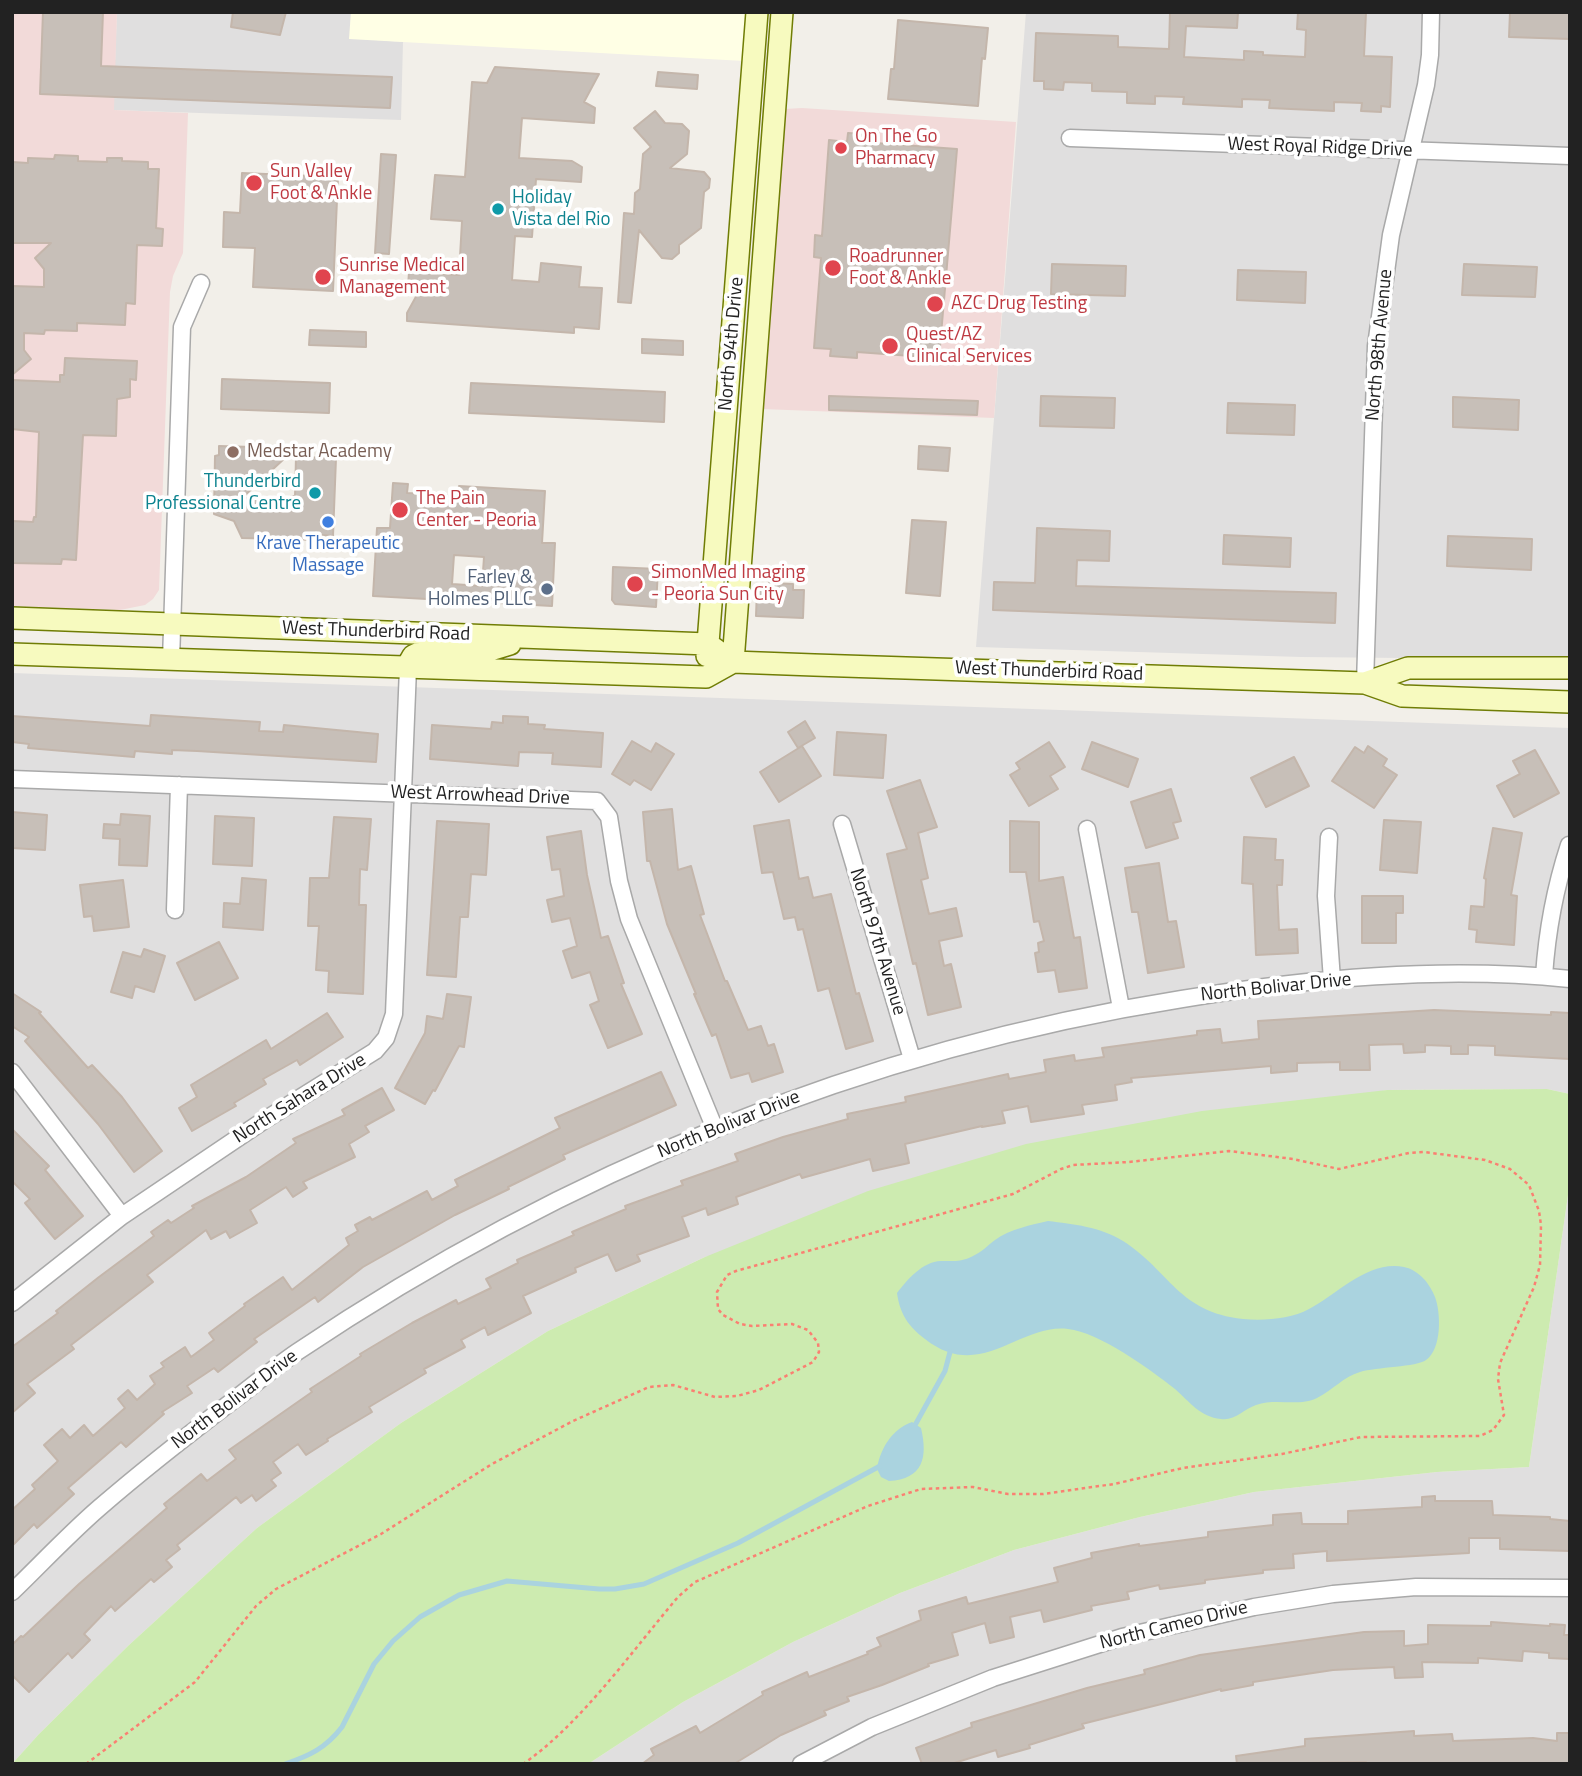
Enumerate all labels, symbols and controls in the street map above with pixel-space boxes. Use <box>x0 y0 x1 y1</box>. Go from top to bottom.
place label: On The Go Pharmacy <box>855 126 938 170</box>
street label: West Royal Ridge Drive <box>1227 133 1413 163</box>
marker: On The Go Pharmacy <box>833 140 849 156</box>
place label: Sun Valley Foot & Ankle <box>270 161 372 205</box>
marker: Sun Valley Foot & Ankle <box>244 173 264 193</box>
place label: Holiday Vista del Rio <box>512 187 611 231</box>
marker: Holiday Vista del Rio <box>490 201 506 217</box>
place label: Roadrunner Foot & Ankle <box>849 246 951 290</box>
place label: Sunrise Medical Management <box>339 255 465 299</box>
marker: Roadrunner Foot & Ankle <box>823 258 843 278</box>
marker: Sunrise Medical Management <box>313 267 333 287</box>
street label: North 98th Avenue <box>1362 268 1398 422</box>
street label: North 94th Drive <box>715 276 749 412</box>
place label: AZC Drug Testing <box>951 293 1087 315</box>
marker: AZC Drug Testing <box>925 294 945 314</box>
place label: Quest/AZ Clinical Services <box>906 324 1032 368</box>
marker: Quest/AZ Clinical Services <box>880 336 900 356</box>
place label: Medstar Academy <box>247 441 392 463</box>
marker: Medstar Academy <box>225 444 241 460</box>
place label: Thunderbird Professional Centre <box>145 471 301 515</box>
marker: Thunderbird Professional Centre <box>307 485 323 501</box>
place label: The Pain Center - Peoria <box>416 488 536 532</box>
marker: The Pain Center - Peoria <box>390 500 410 520</box>
marker: Krave Therapeutic Massage <box>320 514 336 530</box>
place label: Krave Therapeutic Massage <box>256 533 400 577</box>
place label: SimonMed Imaging - Peoria Sun City <box>651 562 805 606</box>
place label: Farley & Holmes PLLC <box>428 567 533 611</box>
marker: SimonMed Imaging - Peoria Sun City <box>625 574 645 594</box>
marker: Farley & Holmes PLLC <box>539 581 555 597</box>
street label: West Thunderbird Road <box>282 617 470 647</box>
street label: West Thunderbird Road <box>955 657 1143 687</box>
street label: West Arrowhead Drive <box>390 781 570 811</box>
street label: North 97th Avenue <box>844 866 910 1018</box>
street label: North Bolivar Drive <box>1199 969 1353 1007</box>
street label: North Sahara Drive <box>230 1049 370 1149</box>
street label: North Bolivar Drive <box>654 1086 804 1164</box>
street label: North Bolivar Drive <box>168 1345 302 1455</box>
street label: North Cameo Drive <box>1098 1597 1250 1655</box>

